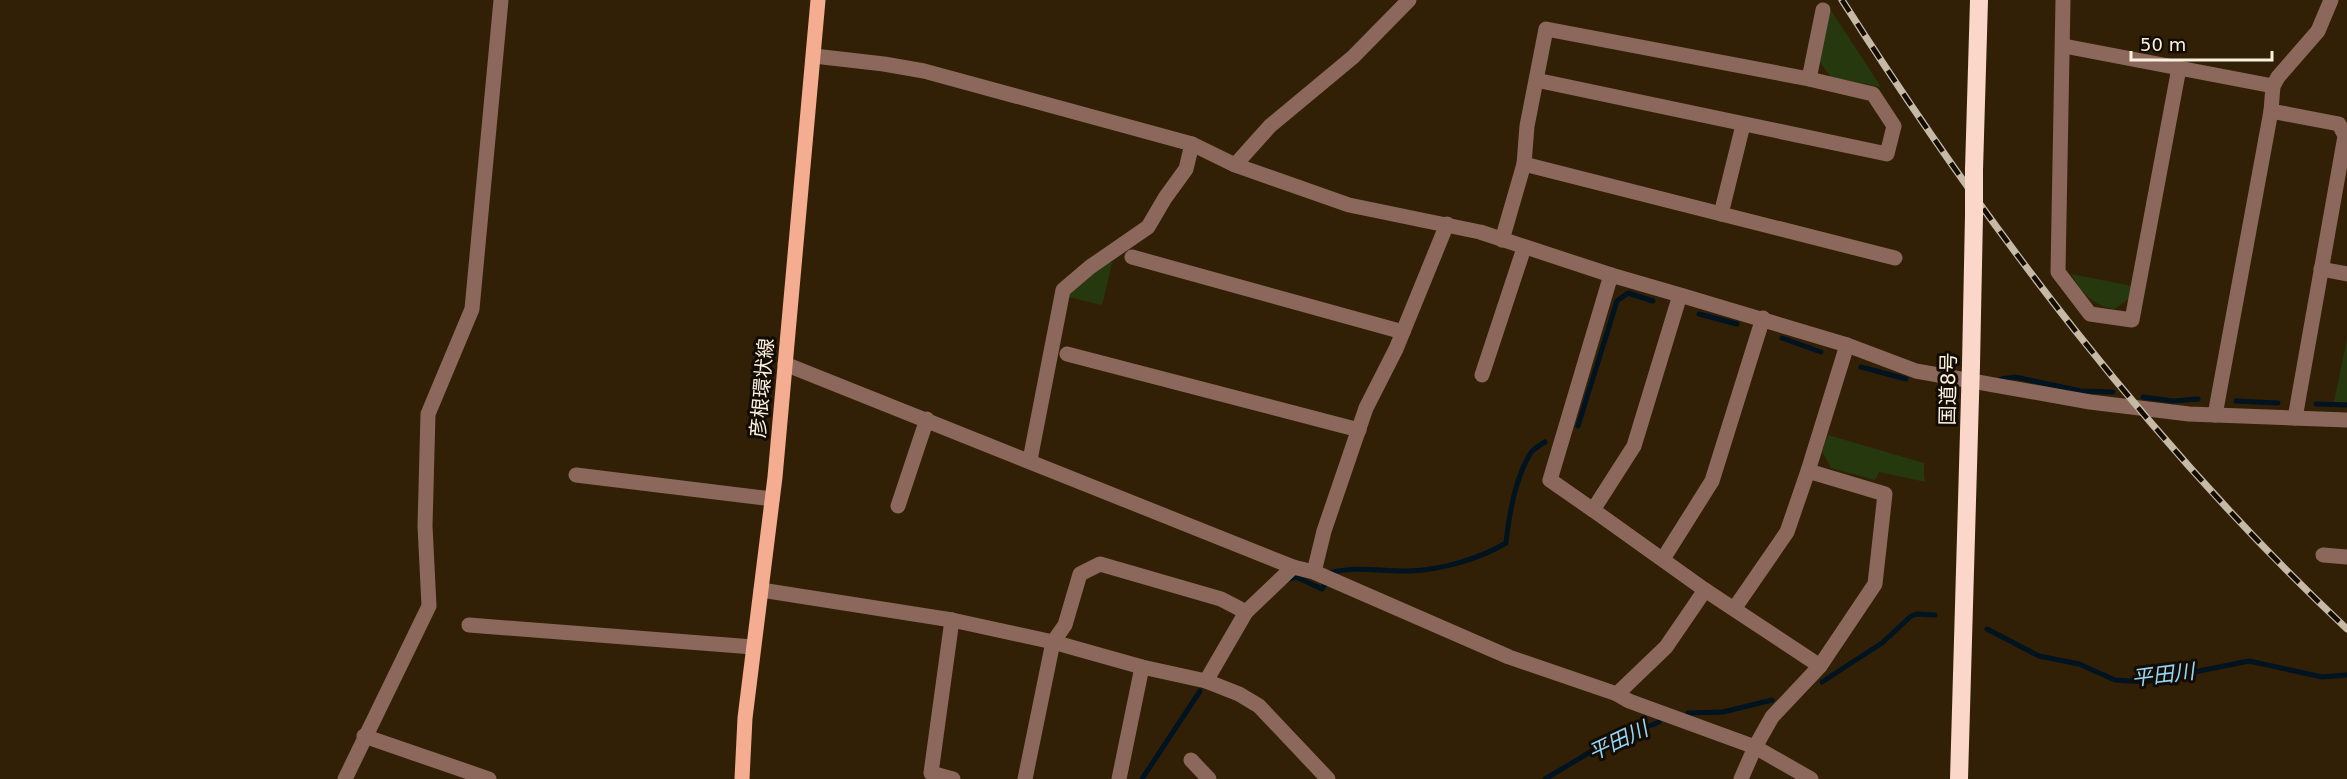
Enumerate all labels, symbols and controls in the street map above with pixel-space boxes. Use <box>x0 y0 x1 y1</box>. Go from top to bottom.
scale bar <box>2131 24 2272 62</box>
text: 50 m <box>2140 34 2186 55</box>
street label: 彦根環状線 <box>746 337 778 439</box>
street label: 国道8号 <box>1935 352 1961 426</box>
water label: 平田川 <box>2130 659 2198 691</box>
water label: 平田川 <box>1584 716 1653 765</box>

